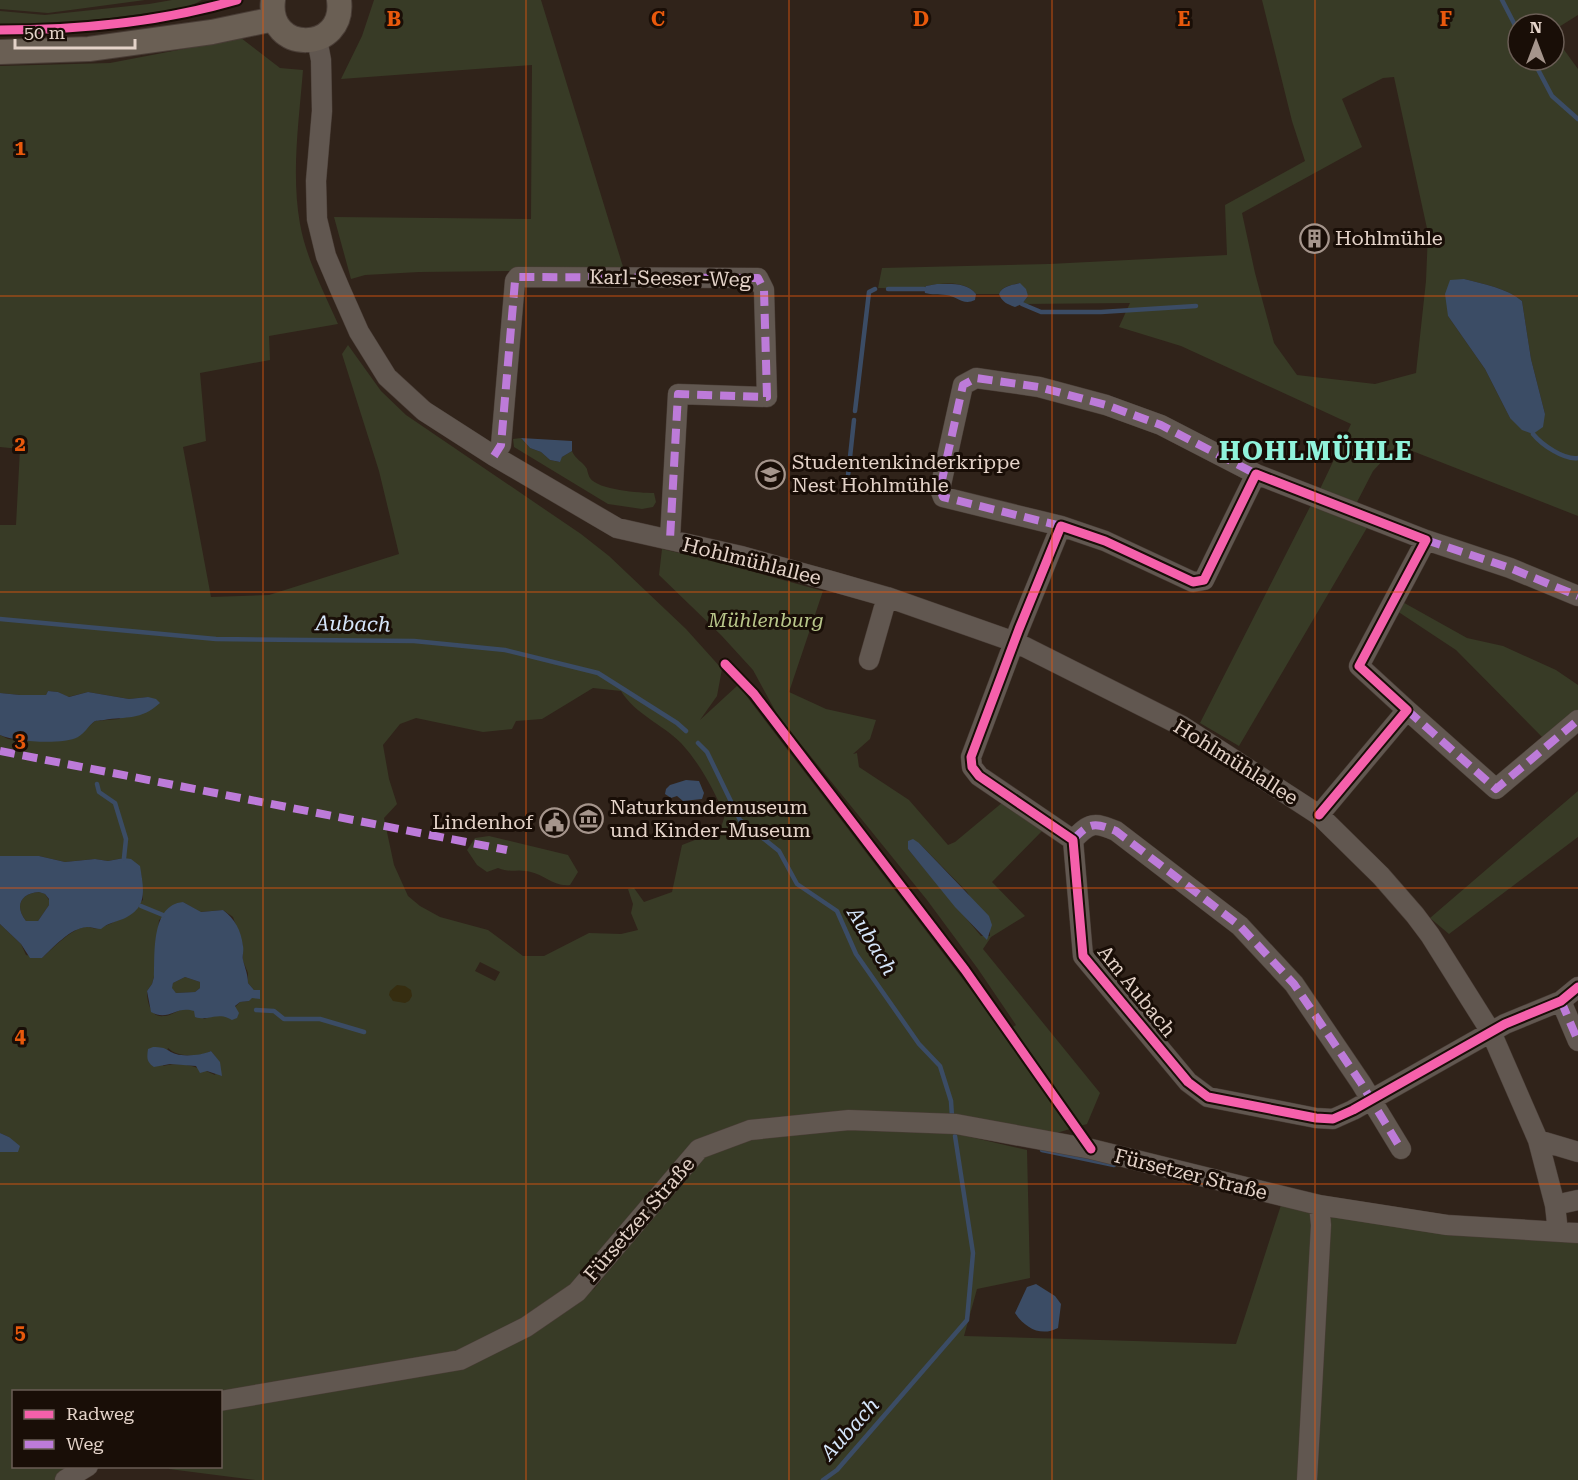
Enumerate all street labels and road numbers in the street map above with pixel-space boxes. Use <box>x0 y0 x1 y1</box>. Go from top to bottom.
street label: Karl-Seeser-Weg <box>589 265 752 291</box>
street label: Hohlmühlallee <box>680 532 824 590</box>
street label: Hohlmühlallee <box>1169 714 1303 810</box>
street label: Am Aubach <box>1093 940 1181 1042</box>
street label: Fürsetzer Straße <box>1112 1143 1270 1205</box>
street label: Fürsetzer Straße <box>579 1152 699 1286</box>

